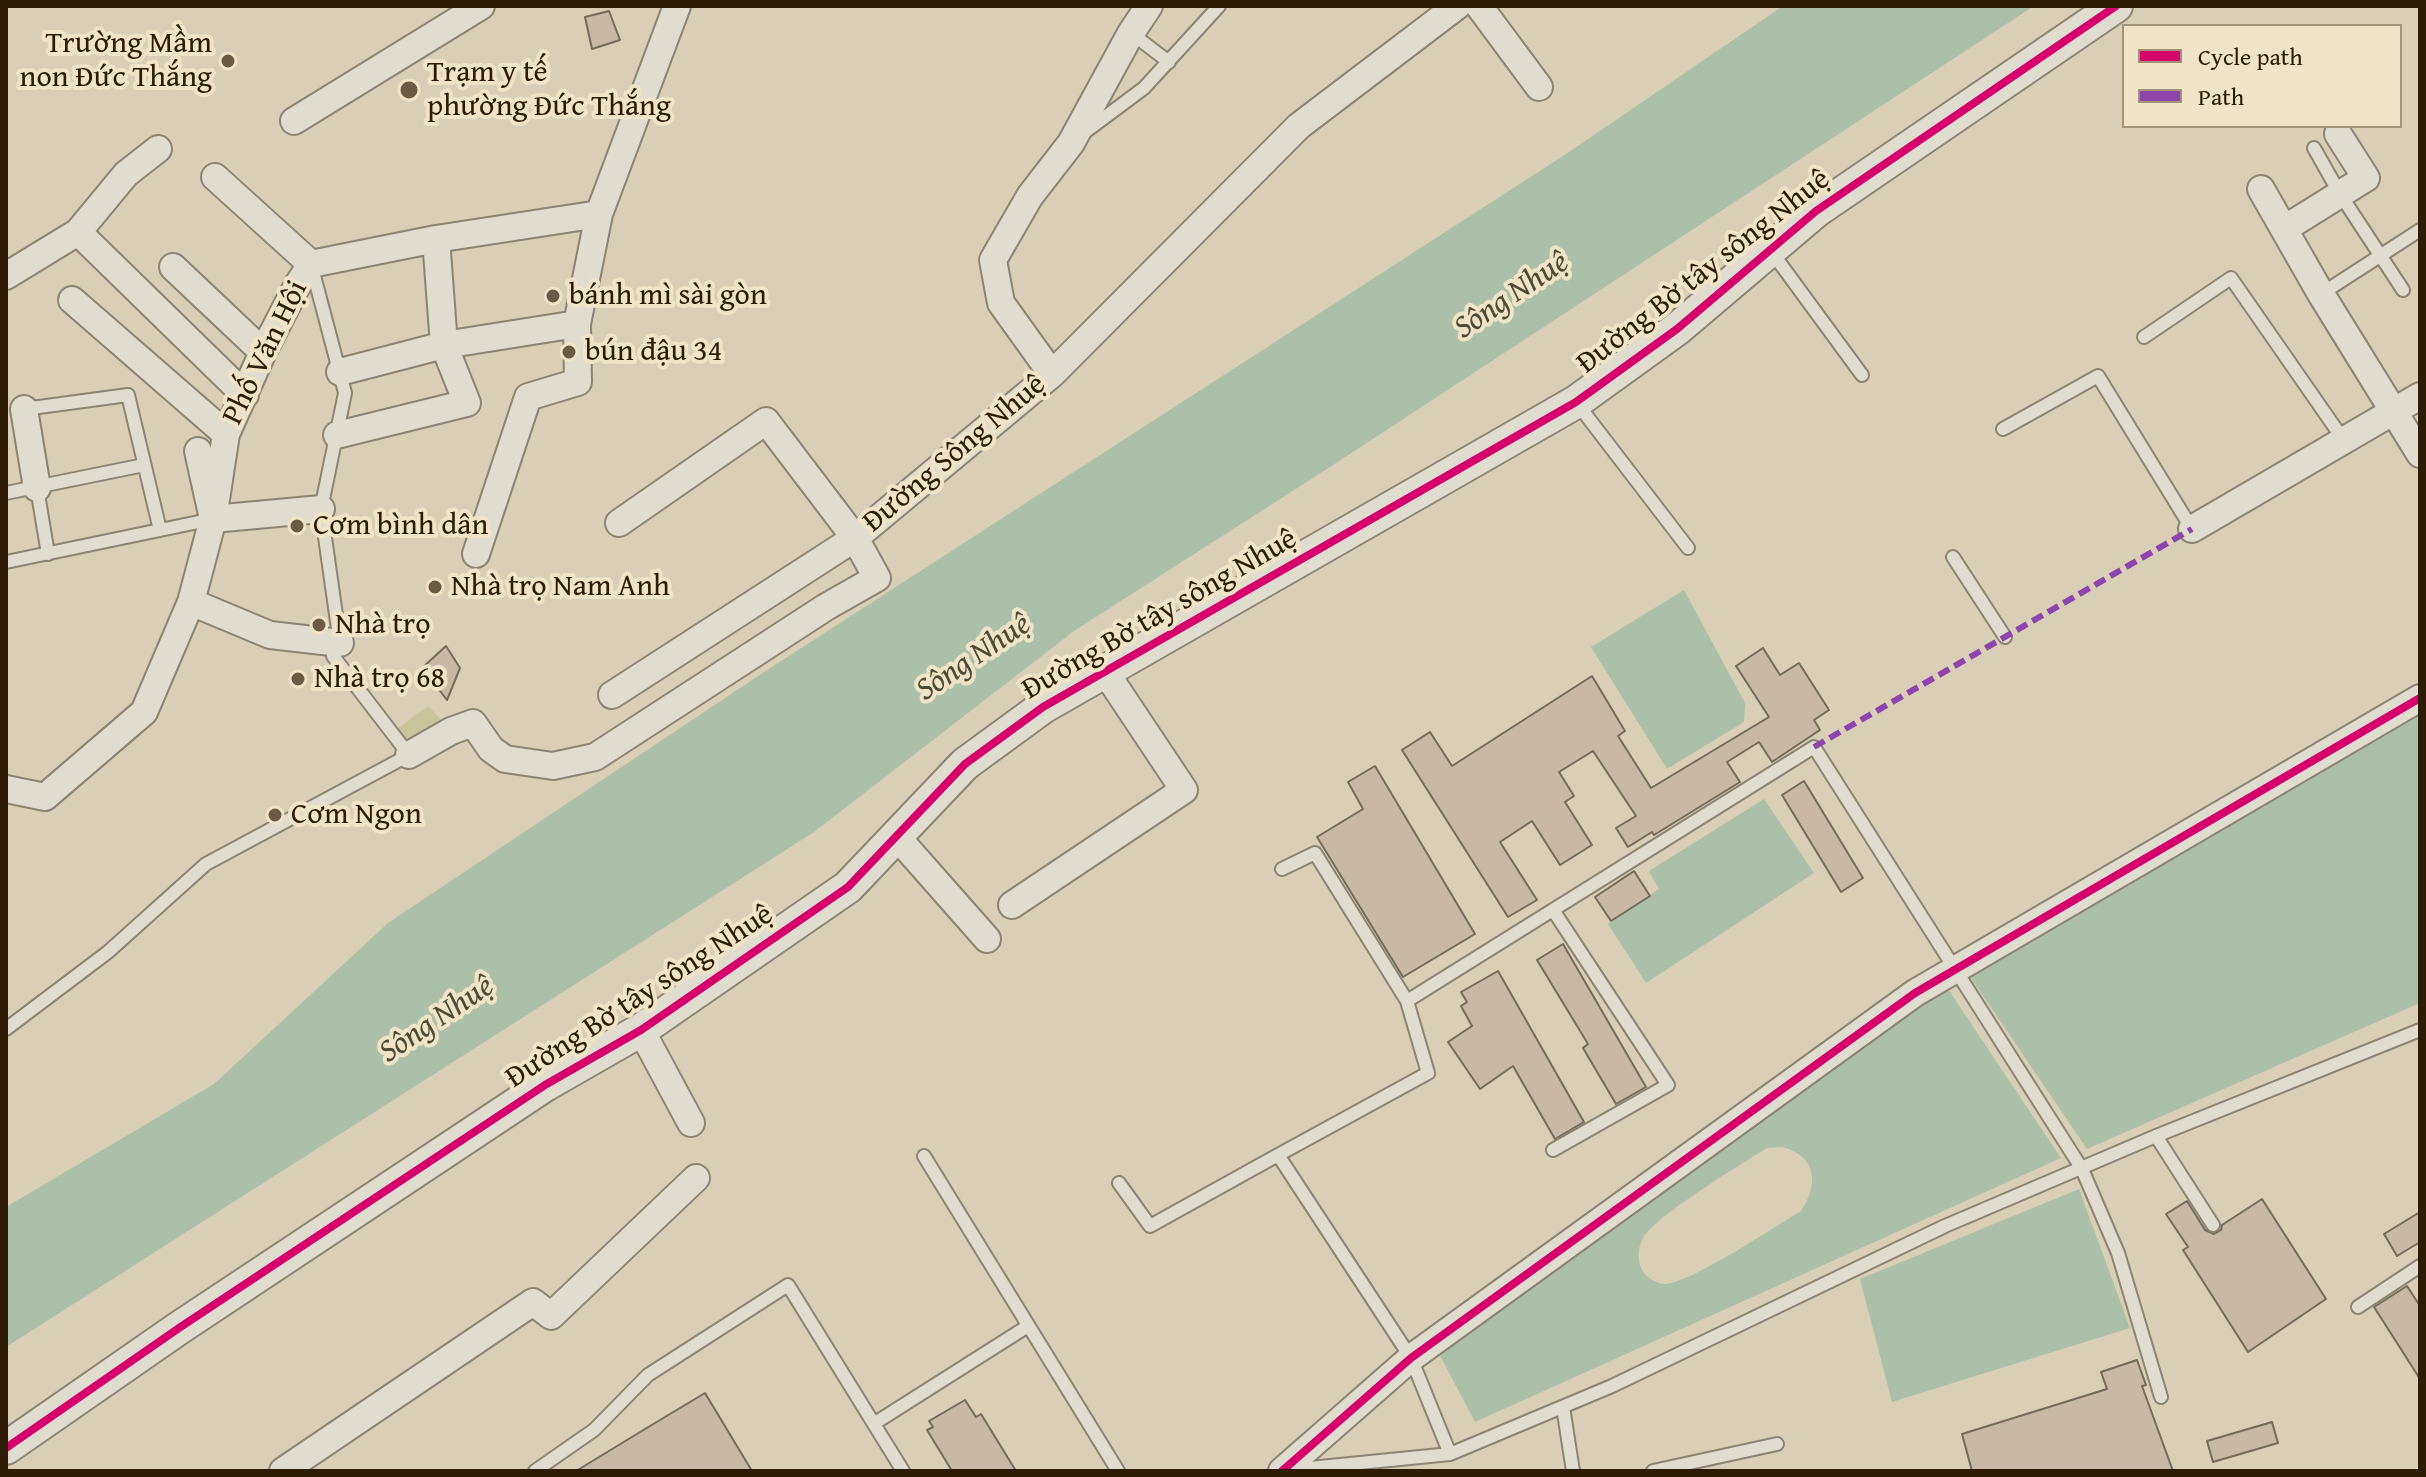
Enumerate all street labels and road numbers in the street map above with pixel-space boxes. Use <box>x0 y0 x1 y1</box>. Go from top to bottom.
street label: Đường Bờ tây sông Nhuệ <box>1570 162 1838 382</box>
street label: Phố Văn Hội <box>216 275 316 431</box>
street label: Đường Sông Nhuệ <box>856 367 1054 541</box>
street label: Đường Bờ tây sông Nhuệ <box>1016 522 1304 708</box>
street label: Đường Bờ tây sông Nhuệ <box>500 897 780 1097</box>

